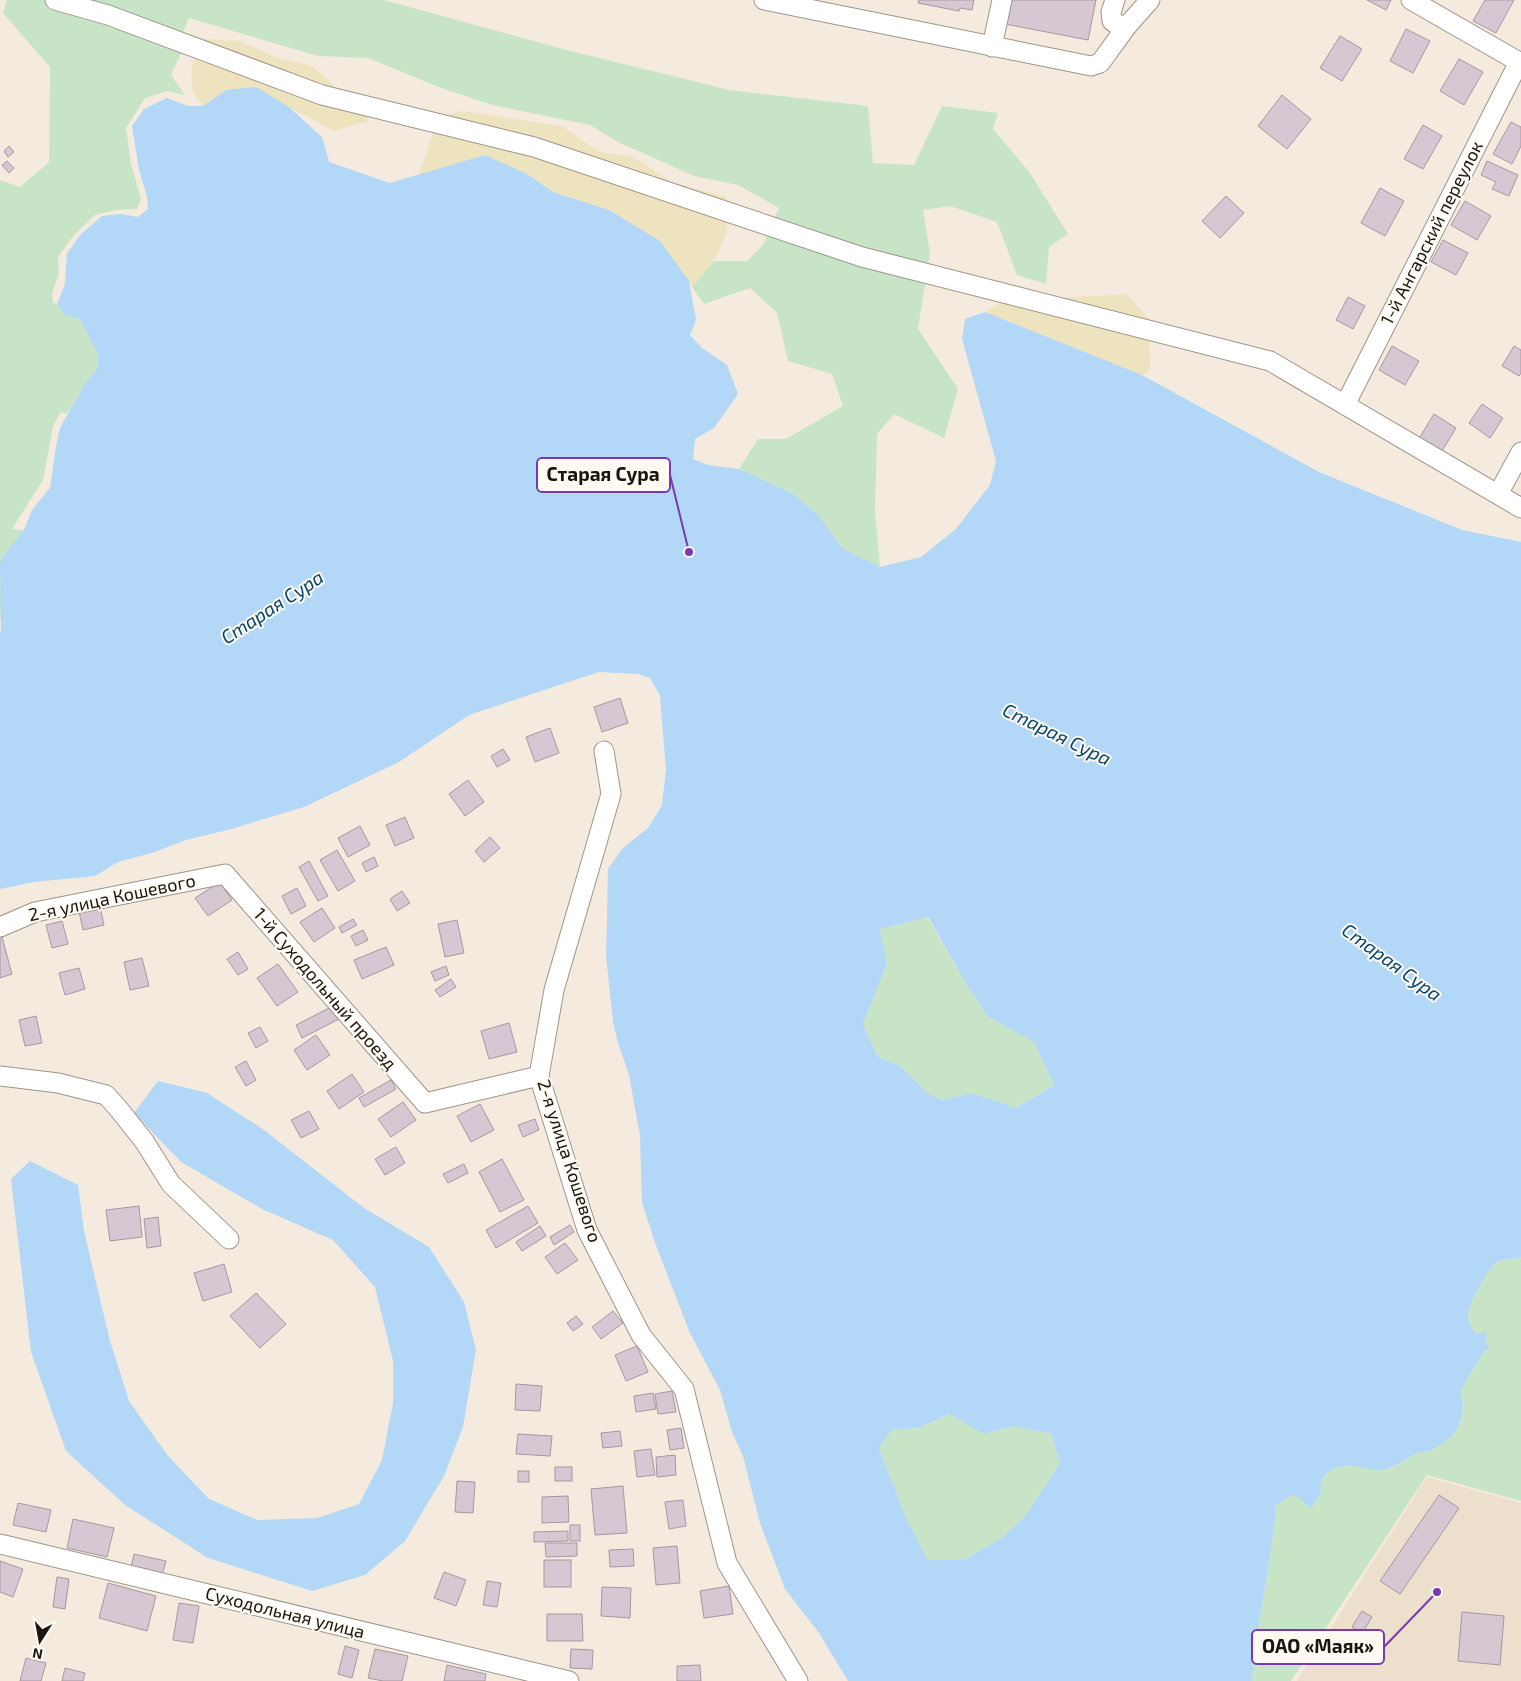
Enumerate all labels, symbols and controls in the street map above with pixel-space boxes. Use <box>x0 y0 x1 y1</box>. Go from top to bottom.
street label: 1-й Ангарский переулок <box>1375 137 1487 328</box>
callout: Старая Сура <box>537 458 670 492</box>
text: Старая Сура <box>546 462 660 485</box>
water label: Старая Сура <box>216 565 327 648</box>
water label: Старая Сура <box>999 697 1115 770</box>
street label: 2-я улица Кошевого <box>26 869 197 925</box>
street label: 1-й Суходольный проезд <box>249 903 402 1074</box>
water label: Старая Сура <box>1338 918 1447 1005</box>
street label: 2-я улица Кошевого <box>533 1076 607 1245</box>
street label: Суходольная улица <box>203 1582 367 1642</box>
north arrow <box>15 1616 65 1666</box>
callout: ОАО «Маяк» <box>1252 1630 1384 1664</box>
text: ОАО «Маяк» <box>1262 1634 1374 1657</box>
text: N <box>31 1645 44 1664</box>

